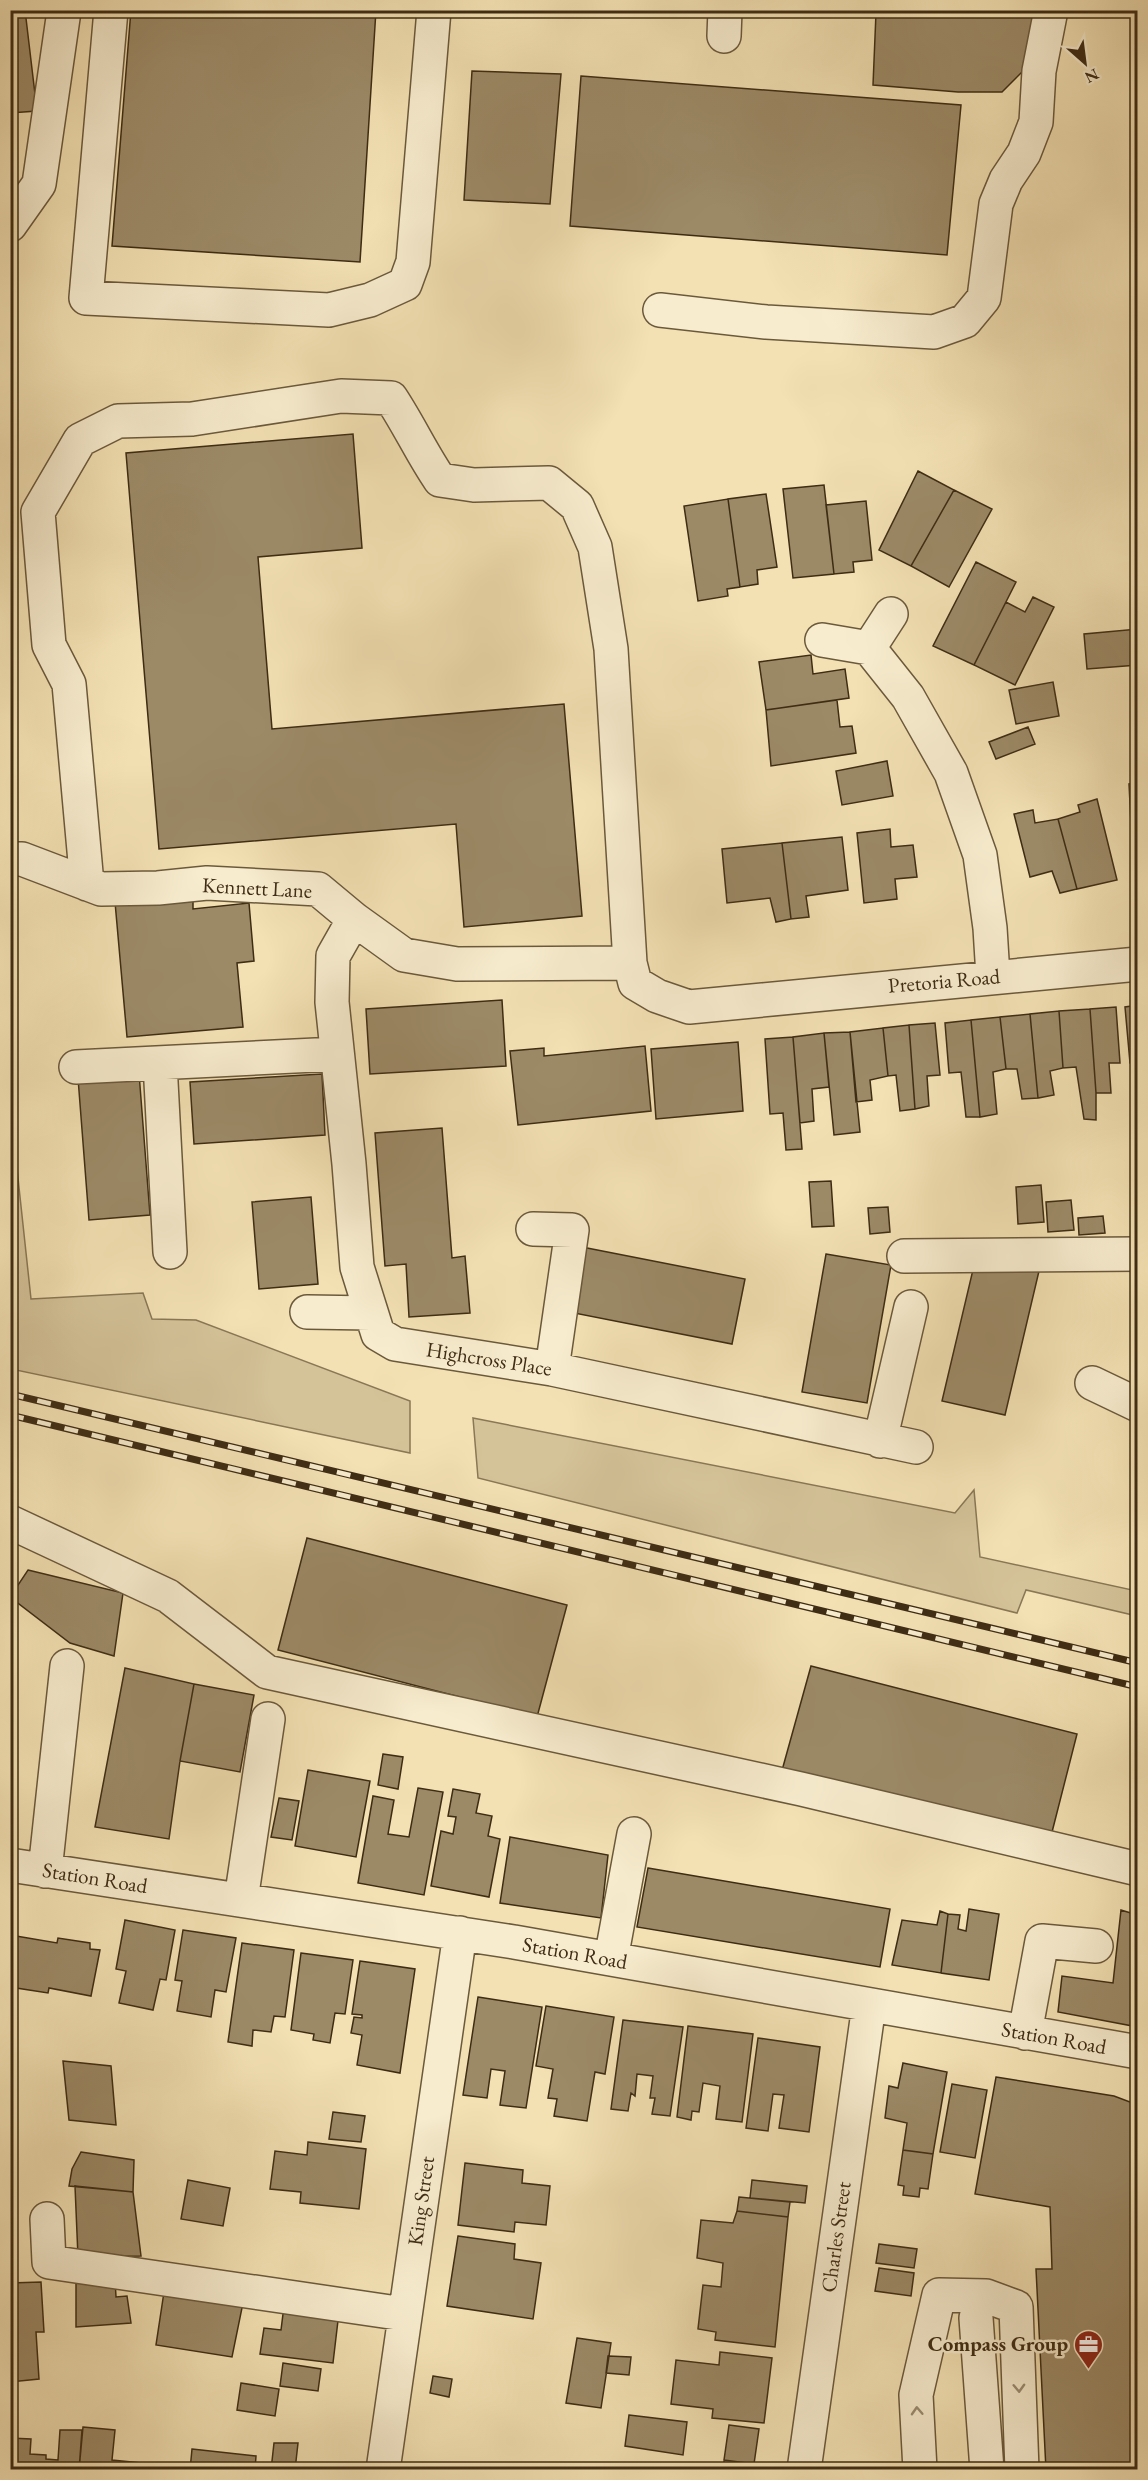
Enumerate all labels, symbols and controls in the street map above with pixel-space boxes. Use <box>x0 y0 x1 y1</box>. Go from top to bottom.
north arrow <box>1055 33 1115 93</box>
text: N <box>1081 63 1102 88</box>
street label: Kennett Lane <box>201 871 313 904</box>
street label: Pretoria Road <box>887 962 1002 999</box>
street label: Highcross Place <box>424 1335 554 1382</box>
street label: Station Road <box>41 1856 150 1899</box>
street label: Station Road <box>520 1930 630 1975</box>
street label: Station Road <box>999 2015 1109 2060</box>
street label: King Street <box>401 2154 440 2247</box>
street label: Charles Street <box>814 2179 857 2294</box>
office icon: Compass Group <box>1073 2328 1105 2370</box>
place label: Compass Group <box>928 2330 1068 2357</box>
one-way arrow <box>1013 2383 1025 2392</box>
one-way arrow <box>911 2407 924 2416</box>

